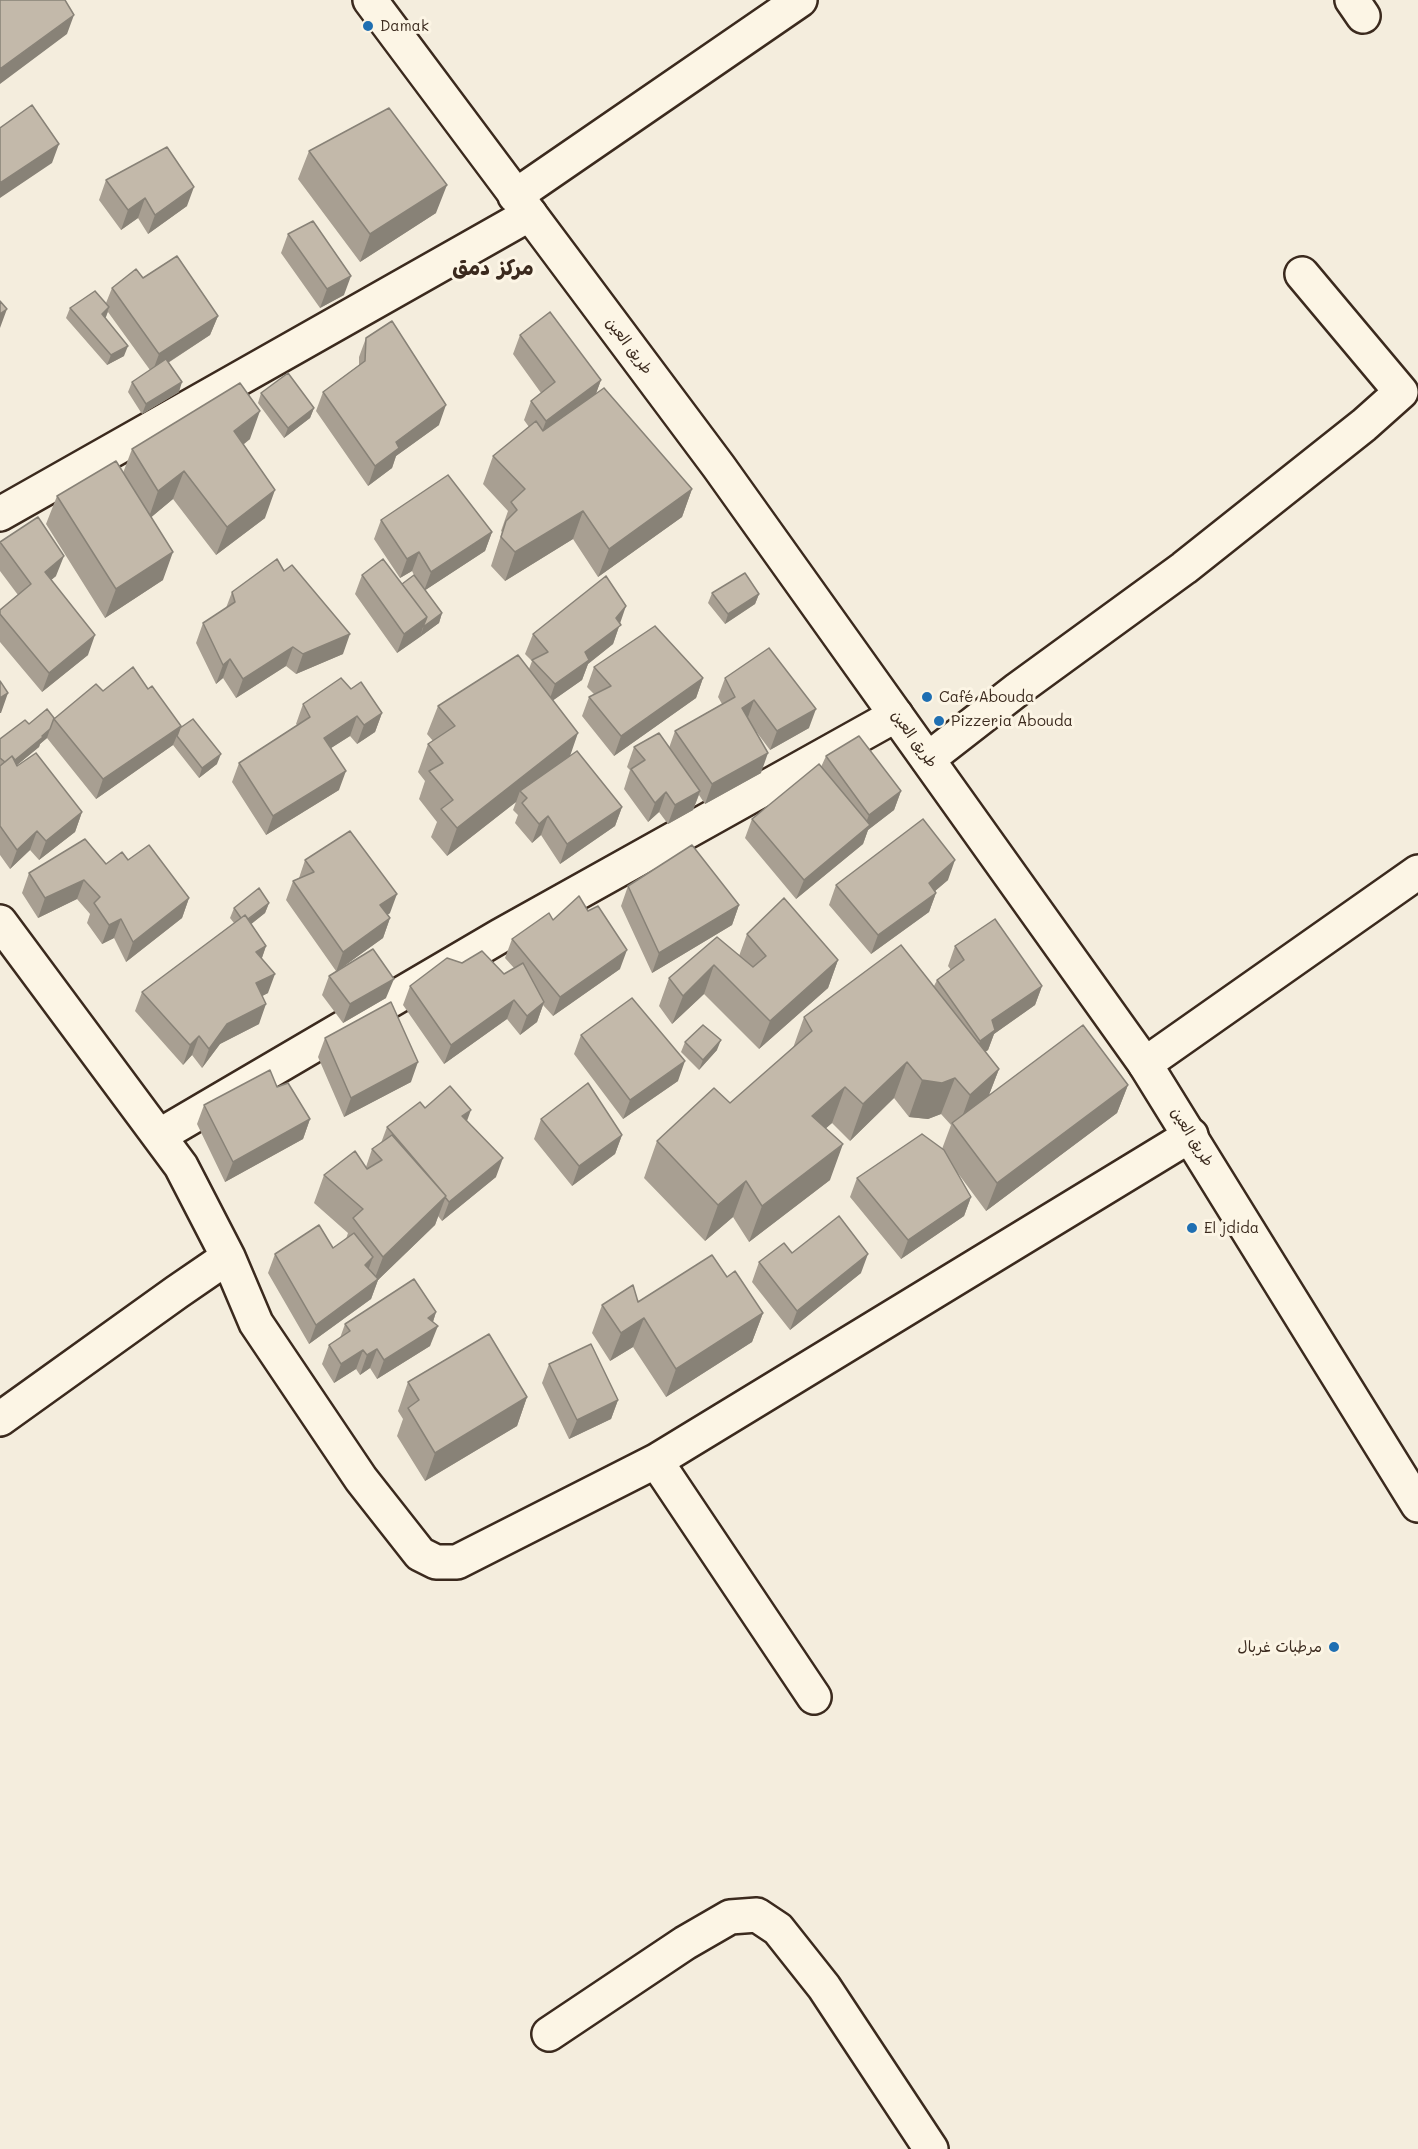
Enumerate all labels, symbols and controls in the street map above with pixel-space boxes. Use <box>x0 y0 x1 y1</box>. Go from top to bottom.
place label: Damak <box>380 17 429 35</box>
marker: Damak <box>361 19 375 33</box>
district label: مركز دمق <box>452 256 534 282</box>
street label: طريق العين <box>602 314 656 378</box>
place label: Café Abouda <box>939 688 1034 706</box>
marker: Café Abouda <box>920 690 934 704</box>
street label: طريق العين <box>887 707 941 771</box>
place label: Pizzeria Abouda <box>951 712 1073 730</box>
marker: Pizzeria Abouda <box>932 714 946 728</box>
street label: طريق العين <box>1167 1104 1217 1170</box>
place label: El jdida <box>1204 1219 1259 1237</box>
marker: El jdida <box>1185 1221 1199 1235</box>
place label: مرطبات غربال <box>1238 1638 1322 1656</box>
marker: مرطبات غربال <box>1327 1640 1341 1654</box>

